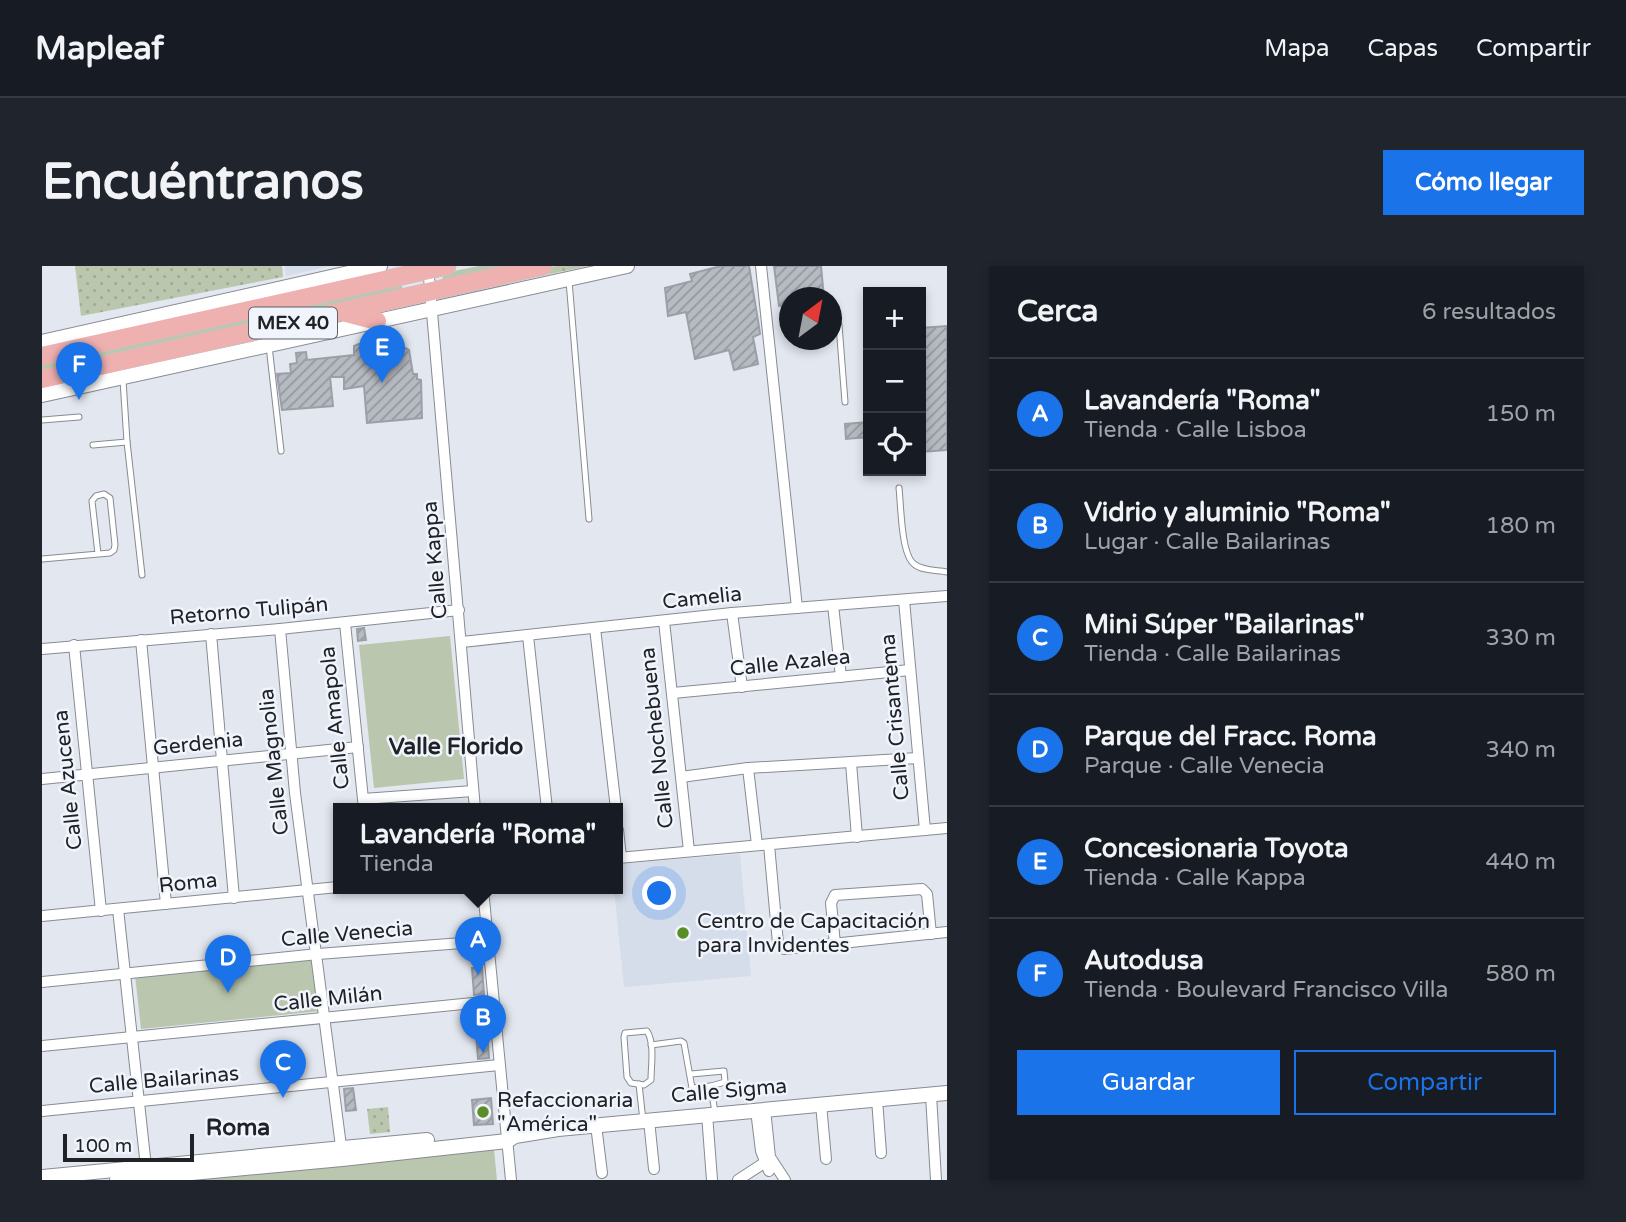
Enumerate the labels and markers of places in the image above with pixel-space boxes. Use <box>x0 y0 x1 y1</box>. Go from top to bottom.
pin: E <box>359 325 405 383</box>
pin: F <box>56 342 102 400</box>
place label: Centro de Capacitación para Invidentes <box>697 909 930 958</box>
pin: A <box>455 917 501 975</box>
marker: Centro de Capacitación para Invidentes <box>675 925 691 941</box>
pin: D <box>205 935 251 993</box>
pin: B <box>460 995 506 1053</box>
pin: C <box>260 1040 306 1098</box>
place label: Refaccionaria "América" <box>497 1088 633 1137</box>
marker: Refaccionaria "América" <box>475 1104 491 1120</box>

